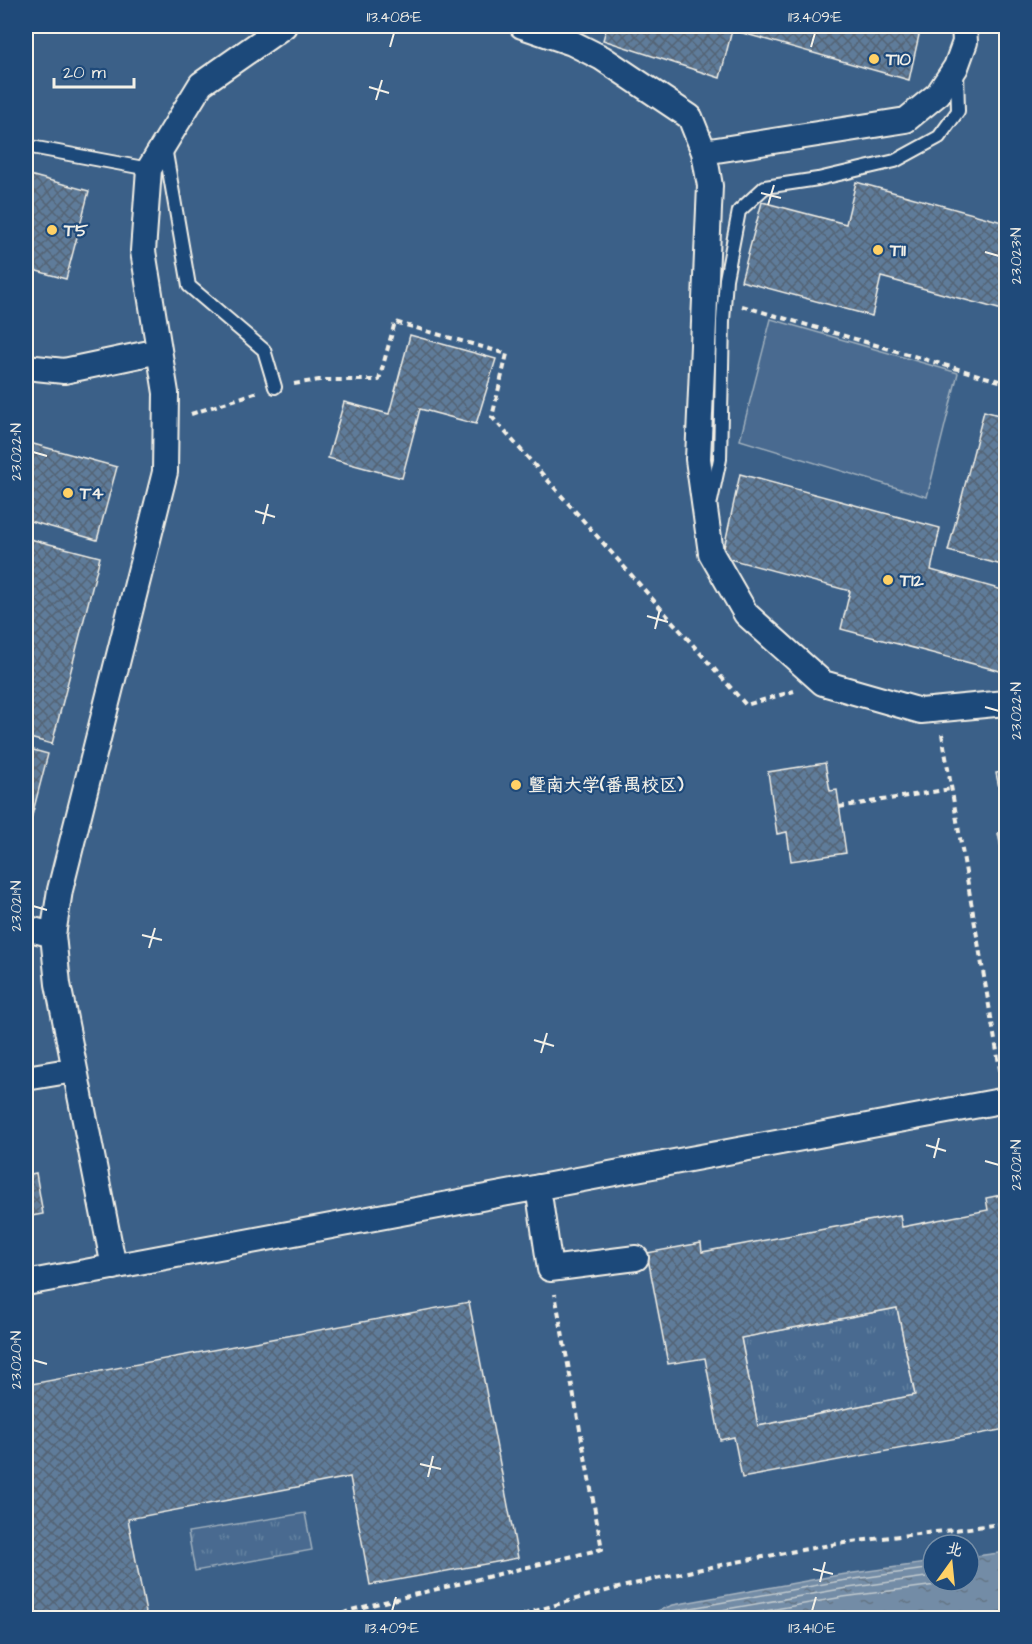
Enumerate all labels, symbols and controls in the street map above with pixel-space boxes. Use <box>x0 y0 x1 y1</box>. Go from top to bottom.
text: 113.408°E <box>366 7 422 28</box>
text: 113.409°E <box>788 7 842 28</box>
place label: T10 <box>885 47 912 72</box>
scale bar <box>54 51 134 89</box>
marker: T10 <box>867 52 881 66</box>
text: 20 m <box>63 60 106 85</box>
place label: T5 <box>63 218 88 243</box>
marker: T5 <box>45 223 59 237</box>
text: 23.023°N <box>1006 228 1027 284</box>
place label: T11 <box>889 238 907 263</box>
marker: T11 <box>871 243 885 257</box>
text: 23.022°N <box>6 423 27 481</box>
place label: T4 <box>79 481 104 506</box>
marker: T4 <box>61 486 75 500</box>
place label: T12 <box>899 568 925 593</box>
marker: T12 <box>881 573 895 587</box>
text: 23.022°N <box>1006 682 1027 740</box>
place label: 暨南大学(番禺校区) <box>528 773 684 798</box>
marker: 暨南大学(番禺校区) <box>509 778 523 792</box>
text: 23.021°N <box>6 881 27 932</box>
text: 23.021°N <box>1006 1140 1027 1191</box>
text: 23.020°N <box>6 1331 27 1389</box>
north arrow <box>921 1533 981 1593</box>
text: 北 <box>944 1537 965 1562</box>
text: 113.409°E <box>365 1618 419 1639</box>
text: 113.410°E <box>788 1618 836 1639</box>

